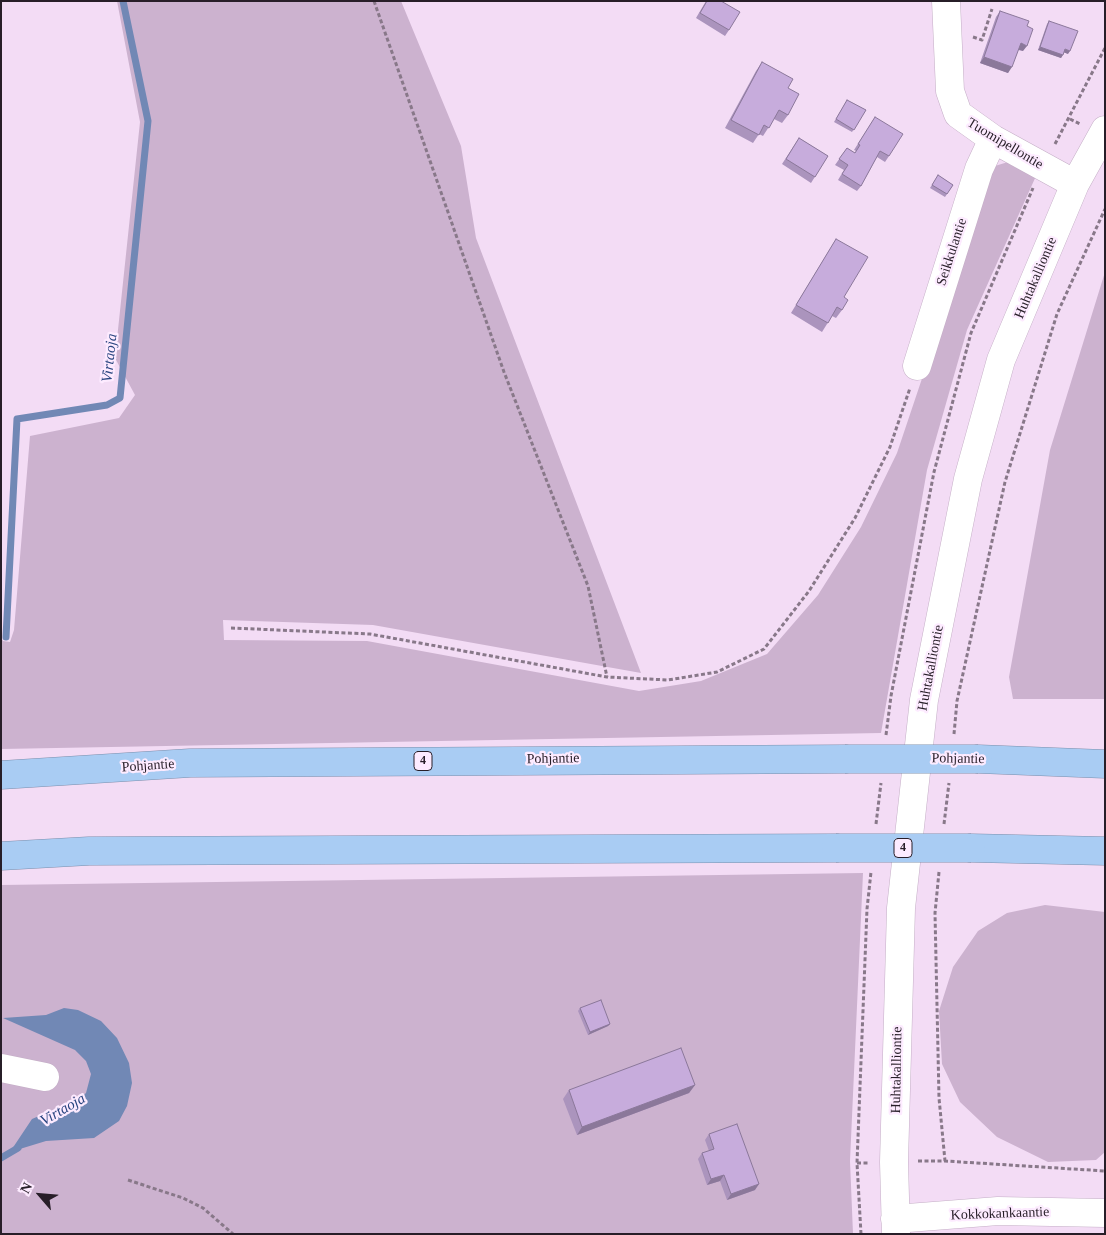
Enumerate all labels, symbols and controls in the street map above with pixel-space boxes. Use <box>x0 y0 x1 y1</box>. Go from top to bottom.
street label: Tuomipellontie <box>964 115 1046 173</box>
street label: Seikkulantie <box>933 216 971 288</box>
street label: Huhtakalliontie <box>1011 235 1061 321</box>
water label: Virtaoja <box>98 333 122 383</box>
street label: Huhtakalliontie <box>914 624 948 712</box>
street label: Pohjantie <box>526 750 580 768</box>
street label: Pohjantie <box>931 750 985 768</box>
road number: 4 <box>414 751 432 770</box>
street label: Pohjantie <box>121 756 175 776</box>
road number: 4 <box>894 838 912 858</box>
street label: Huhtakalliontie <box>888 1026 906 1114</box>
water label: Virtaoja <box>37 1090 89 1130</box>
north arrow <box>15 1170 65 1220</box>
text: N <box>17 1180 35 1196</box>
street label: Kokkokankaantie <box>950 1204 1050 1224</box>

